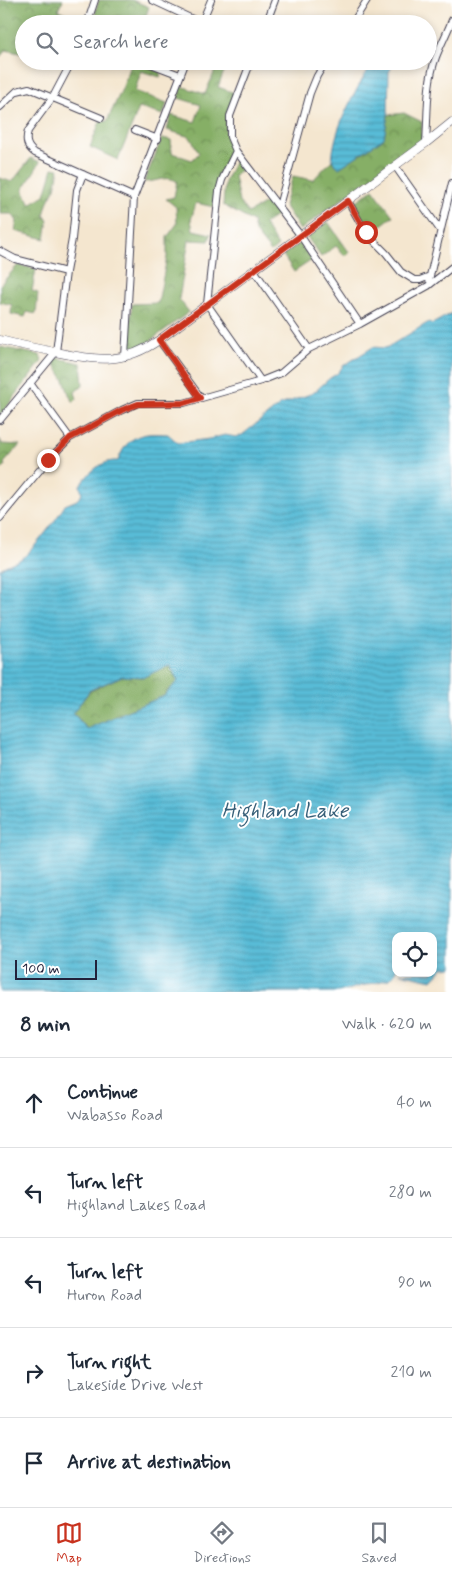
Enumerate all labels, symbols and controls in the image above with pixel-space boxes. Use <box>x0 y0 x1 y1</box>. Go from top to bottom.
search box <box>15 15 437 70</box>
icon: search <box>33 29 61 57</box>
text: Search here <box>73 30 169 55</box>
route start <box>355 221 378 244</box>
route end <box>37 449 60 472</box>
water label: Highland Lake <box>222 797 350 827</box>
map controls <box>392 932 437 977</box>
button: locate <box>392 932 437 977</box>
scale bar <box>15 957 98 980</box>
text: 100 m <box>22 960 60 978</box>
text: 8 min <box>20 1011 71 1039</box>
text: Walk · 620 m <box>342 1014 432 1035</box>
text: Continue <box>67 1080 138 1105</box>
icon: ahead <box>20 1089 48 1117</box>
text: 40 m <box>396 1092 432 1113</box>
text: Wabasso Road <box>67 1105 163 1126</box>
text: Turn left <box>67 1170 143 1195</box>
icon: left <box>20 1179 48 1207</box>
text: 280 m <box>389 1182 432 1203</box>
text: Highland Lakes Road <box>67 1195 206 1216</box>
text: Turn left <box>67 1260 143 1285</box>
icon: left <box>20 1269 48 1297</box>
text: 90 m <box>398 1272 432 1293</box>
text: Huron Road <box>67 1285 142 1306</box>
text: Turn right <box>67 1350 151 1375</box>
icon: right <box>20 1359 48 1387</box>
text: 210 m <box>391 1362 432 1383</box>
text: Lakeside Drive West <box>67 1375 203 1396</box>
icon: arrive <box>20 1449 48 1477</box>
text: Arrive at destination <box>67 1450 231 1475</box>
tab: Map <box>55 1519 83 1567</box>
tab: Directions <box>194 1519 251 1567</box>
tab: Saved <box>361 1519 397 1567</box>

